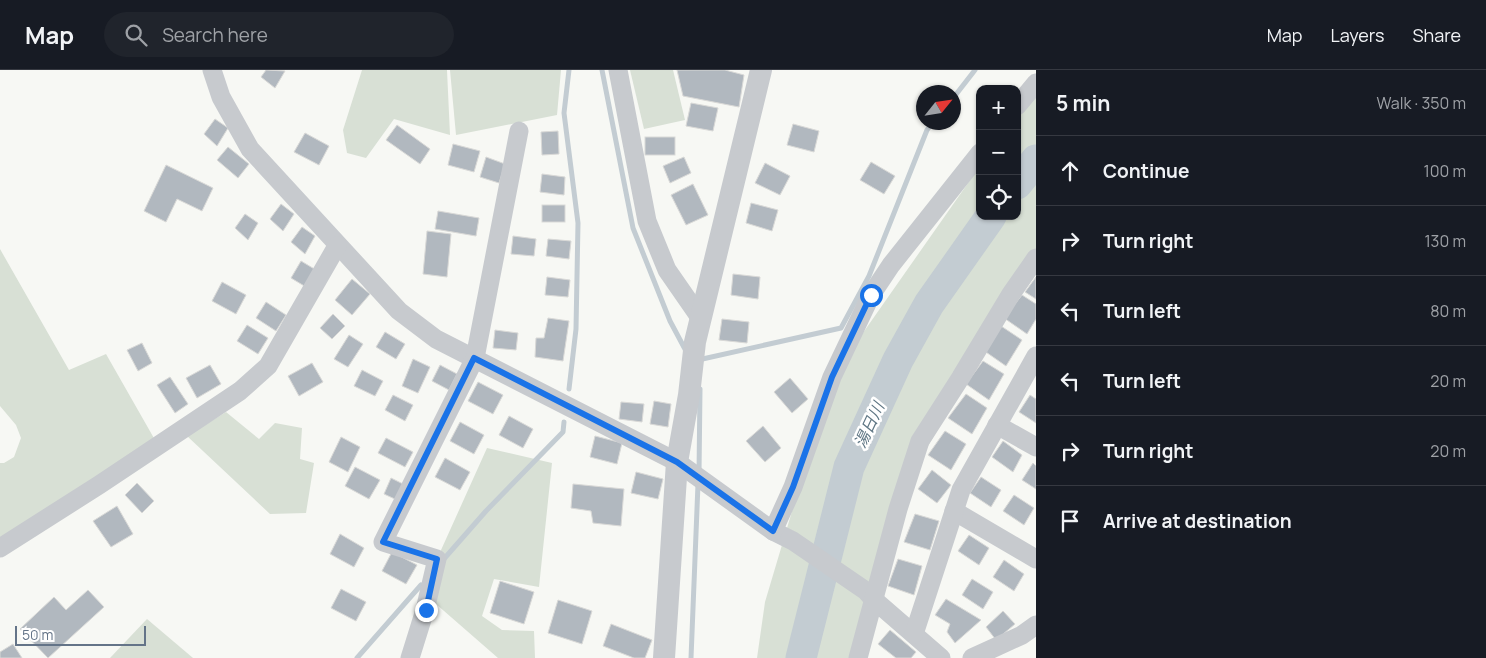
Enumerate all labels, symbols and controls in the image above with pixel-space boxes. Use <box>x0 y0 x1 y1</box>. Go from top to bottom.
search box <box>104 12 454 57</box>
text: Map <box>25 18 74 51</box>
icon: search <box>122 21 150 49</box>
text: Search here <box>162 22 268 48</box>
text: Map <box>1267 23 1302 47</box>
text: Layers <box>1330 23 1384 47</box>
text: Share <box>1412 23 1461 47</box>
north arrow <box>916 85 961 130</box>
map controls <box>976 85 1021 220</box>
button: + <box>976 85 1021 130</box>
text: 5 min <box>1056 89 1110 117</box>
text: Walk · 350 m <box>1377 92 1466 114</box>
button: − <box>976 130 1021 175</box>
icon: ahead <box>1056 157 1084 185</box>
text: Continue <box>1103 158 1189 184</box>
text: 100 m <box>1423 160 1466 182</box>
button: locate <box>976 175 1021 220</box>
icon: right <box>1056 227 1084 255</box>
text: Turn right <box>1103 228 1193 254</box>
text: 130 m <box>1424 230 1466 252</box>
route start <box>860 284 883 307</box>
icon: left <box>1056 297 1084 325</box>
text: Turn left <box>1103 298 1181 324</box>
text: 80 m <box>1430 300 1466 322</box>
icon: left <box>1056 367 1084 395</box>
text: Turn left <box>1103 368 1181 394</box>
text: 20 m <box>1430 370 1466 392</box>
water label: 湯日川 <box>849 397 890 451</box>
icon: right <box>1056 437 1084 465</box>
text: Turn right <box>1103 438 1193 464</box>
text: 20 m <box>1430 440 1466 462</box>
icon: arrive <box>1056 507 1084 535</box>
text: Arrive at destination <box>1103 508 1292 534</box>
route end <box>415 599 438 622</box>
scale bar <box>15 623 146 646</box>
text: 50 m <box>22 625 53 644</box>

